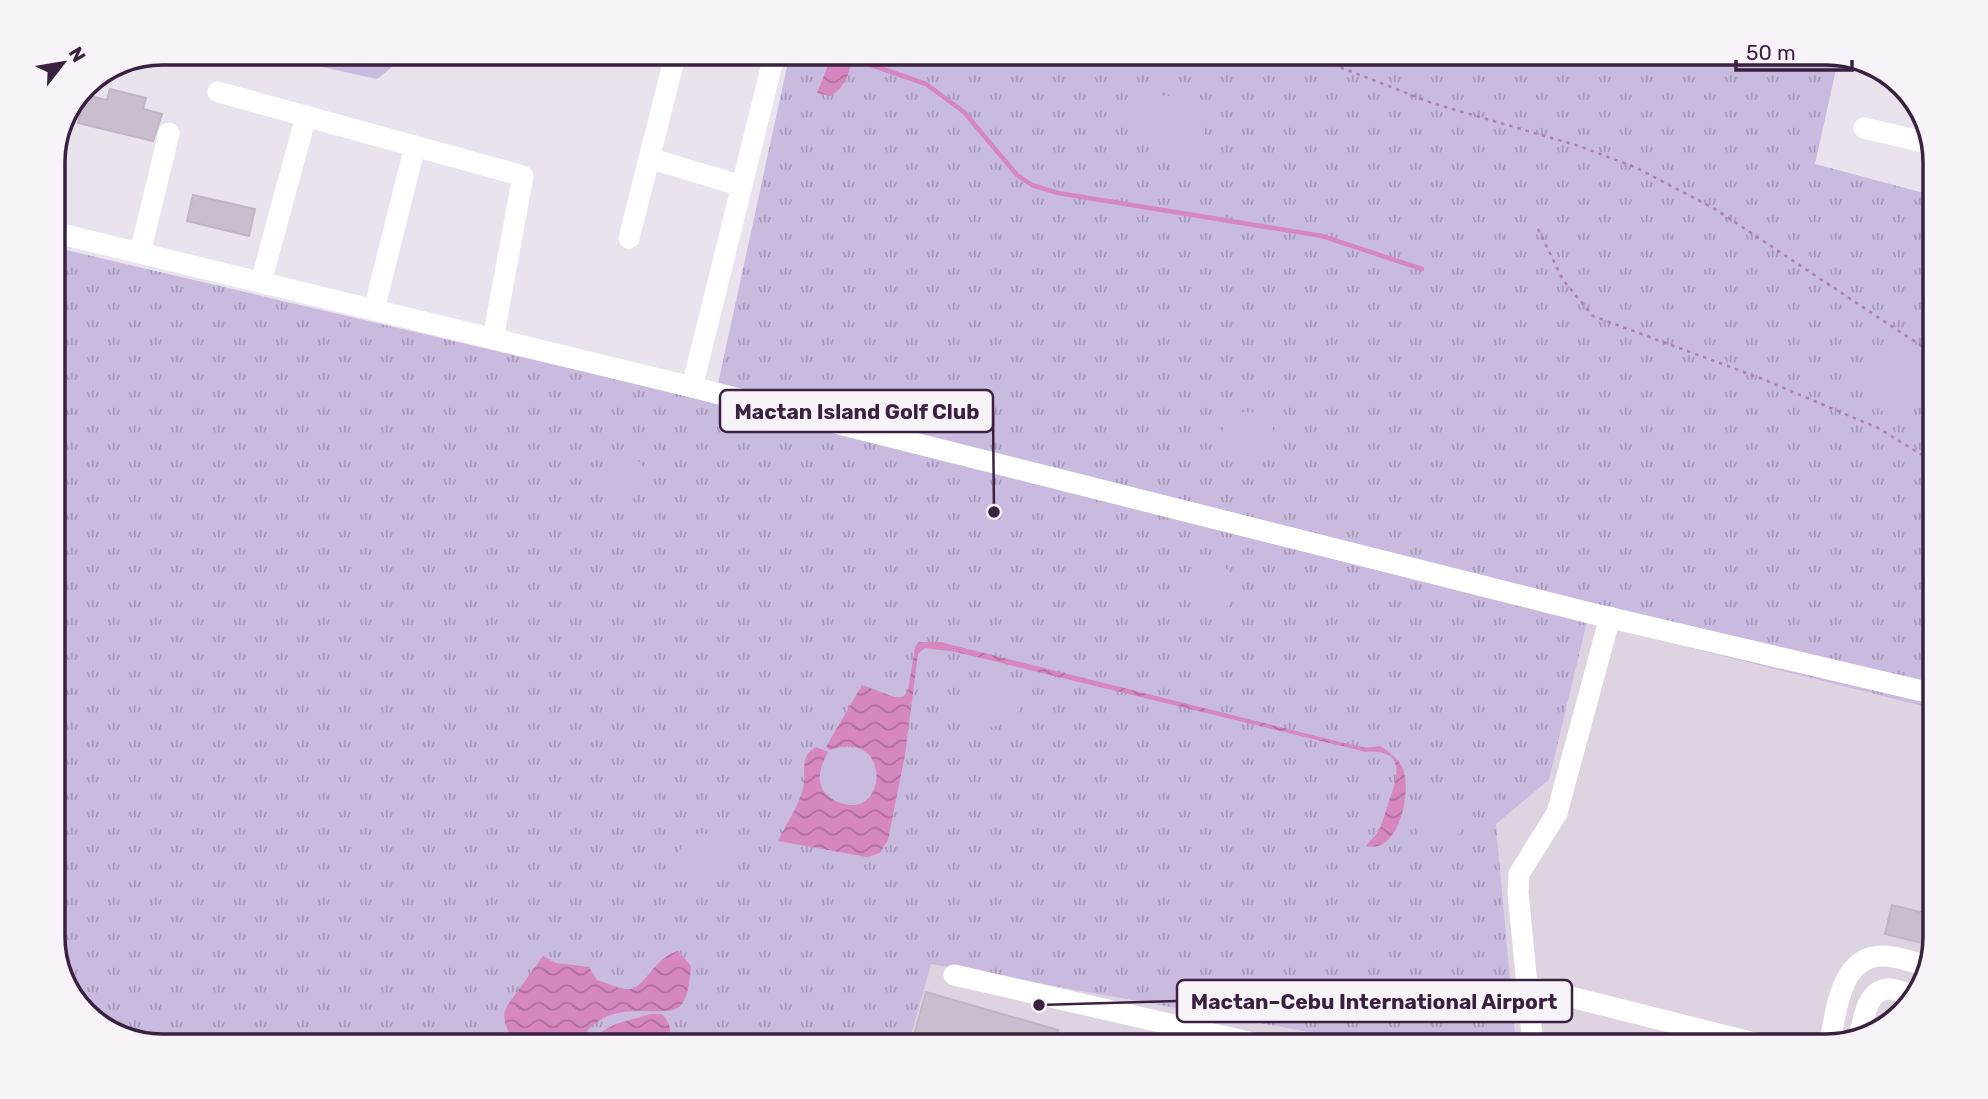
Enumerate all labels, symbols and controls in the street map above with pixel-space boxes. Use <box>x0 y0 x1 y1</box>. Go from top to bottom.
north arrow <box>28 28 98 98</box>
scale bar <box>1736 28 1852 72</box>
text: 50 m <box>1746 40 1796 65</box>
text: N <box>64 43 91 66</box>
callout: Mactan Island Golf Club <box>720 390 993 432</box>
text: Mactan Island Golf Club <box>734 399 980 424</box>
callout: Mactan–Cebu International Airport <box>1177 980 1572 1022</box>
text: Mactan–Cebu International Airport <box>1191 989 1557 1014</box>

